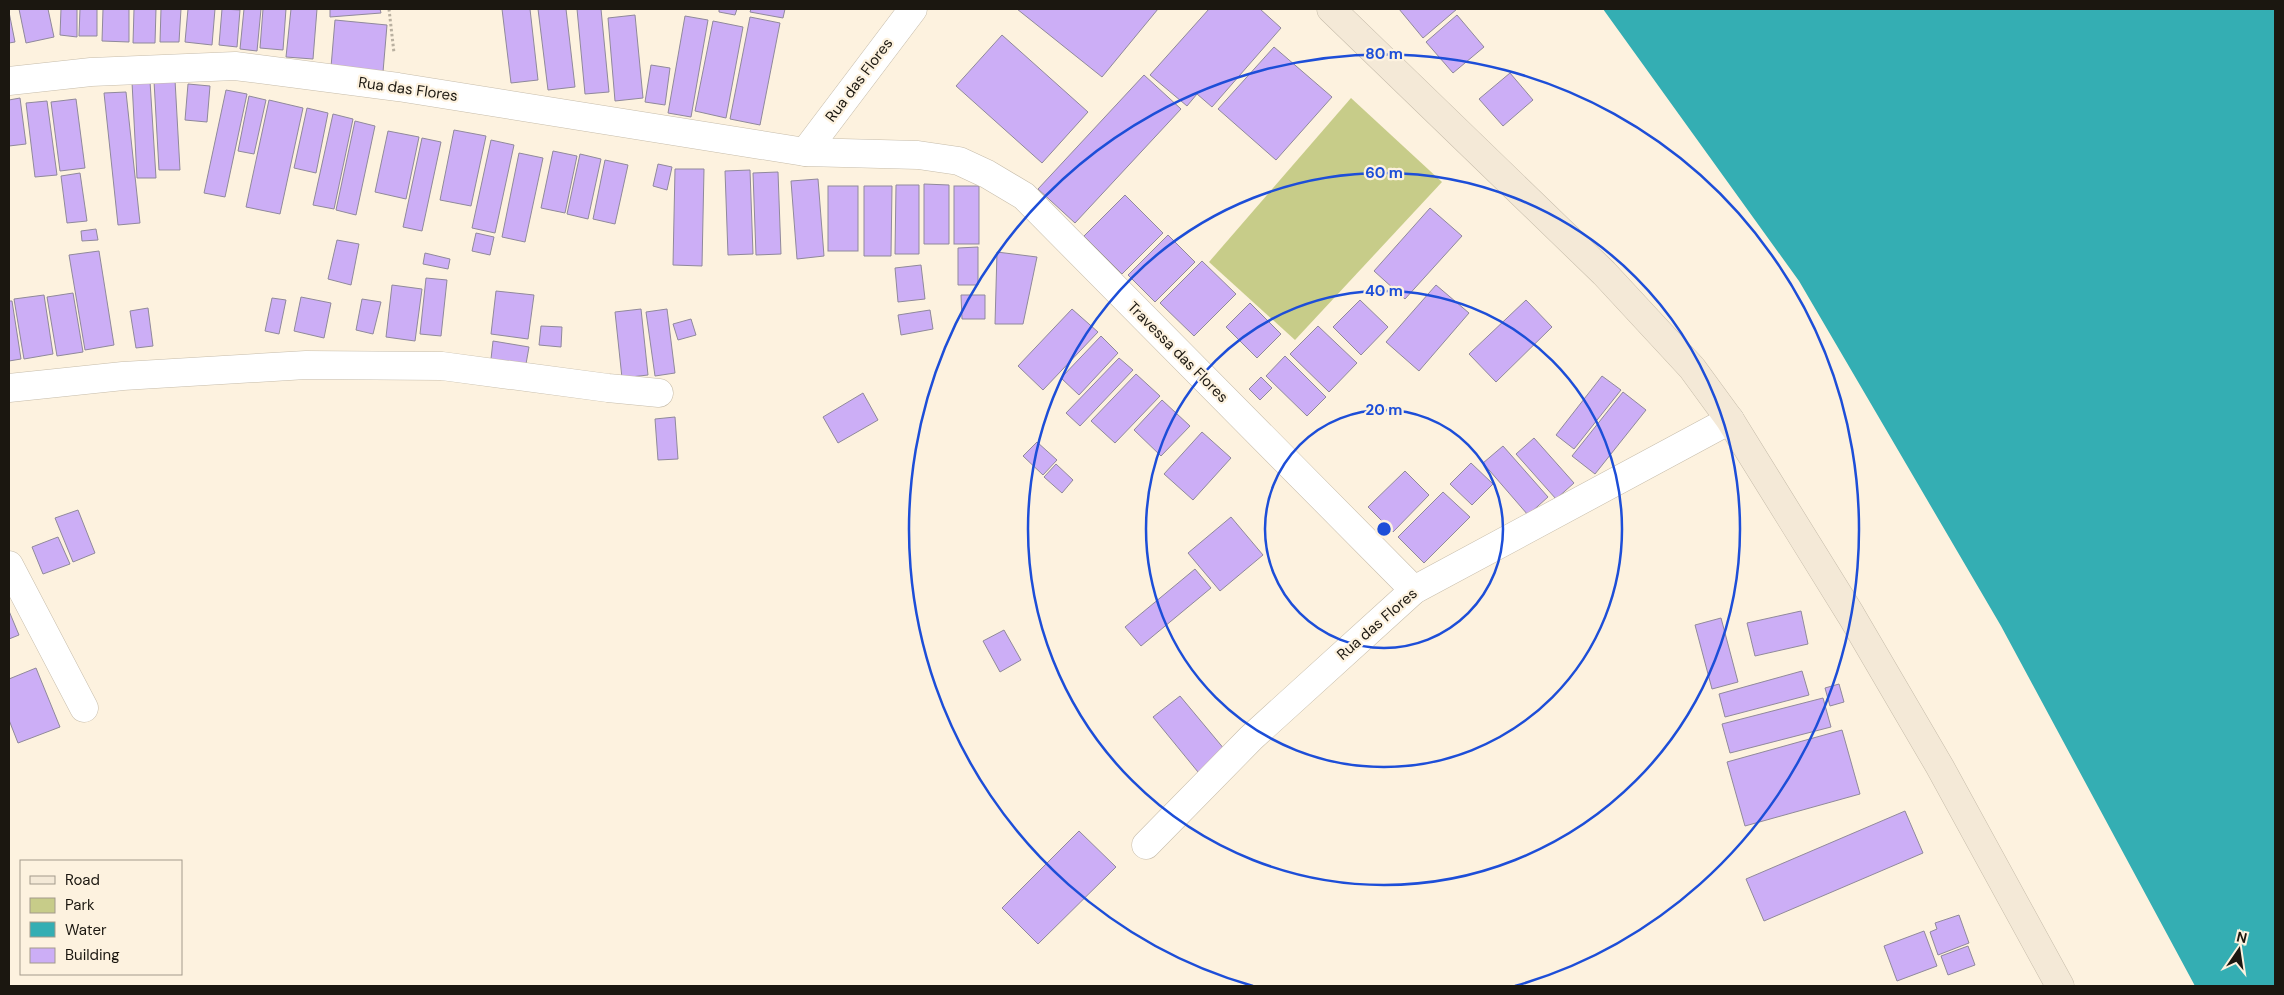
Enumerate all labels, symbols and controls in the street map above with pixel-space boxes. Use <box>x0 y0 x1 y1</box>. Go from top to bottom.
street label: Rua das Flores <box>821 34 897 126</box>
text: 80 m <box>1365 44 1403 64</box>
street label: Rua das Flores <box>357 72 459 106</box>
text: 60 m <box>1365 163 1403 183</box>
text: 40 m <box>1365 281 1403 301</box>
street label: Travessa das Flores <box>1123 297 1233 407</box>
text: 20 m <box>1366 400 1402 420</box>
centre of rings <box>1375 520 1393 538</box>
street label: Rua das Flores <box>1333 584 1421 664</box>
legend <box>20 860 182 975</box>
text: Road <box>65 870 100 890</box>
text: Park <box>65 895 95 915</box>
text: Water <box>65 920 107 940</box>
north arrow <box>2214 925 2264 975</box>
text: N <box>2235 927 2249 947</box>
text: Building <box>65 945 120 965</box>

